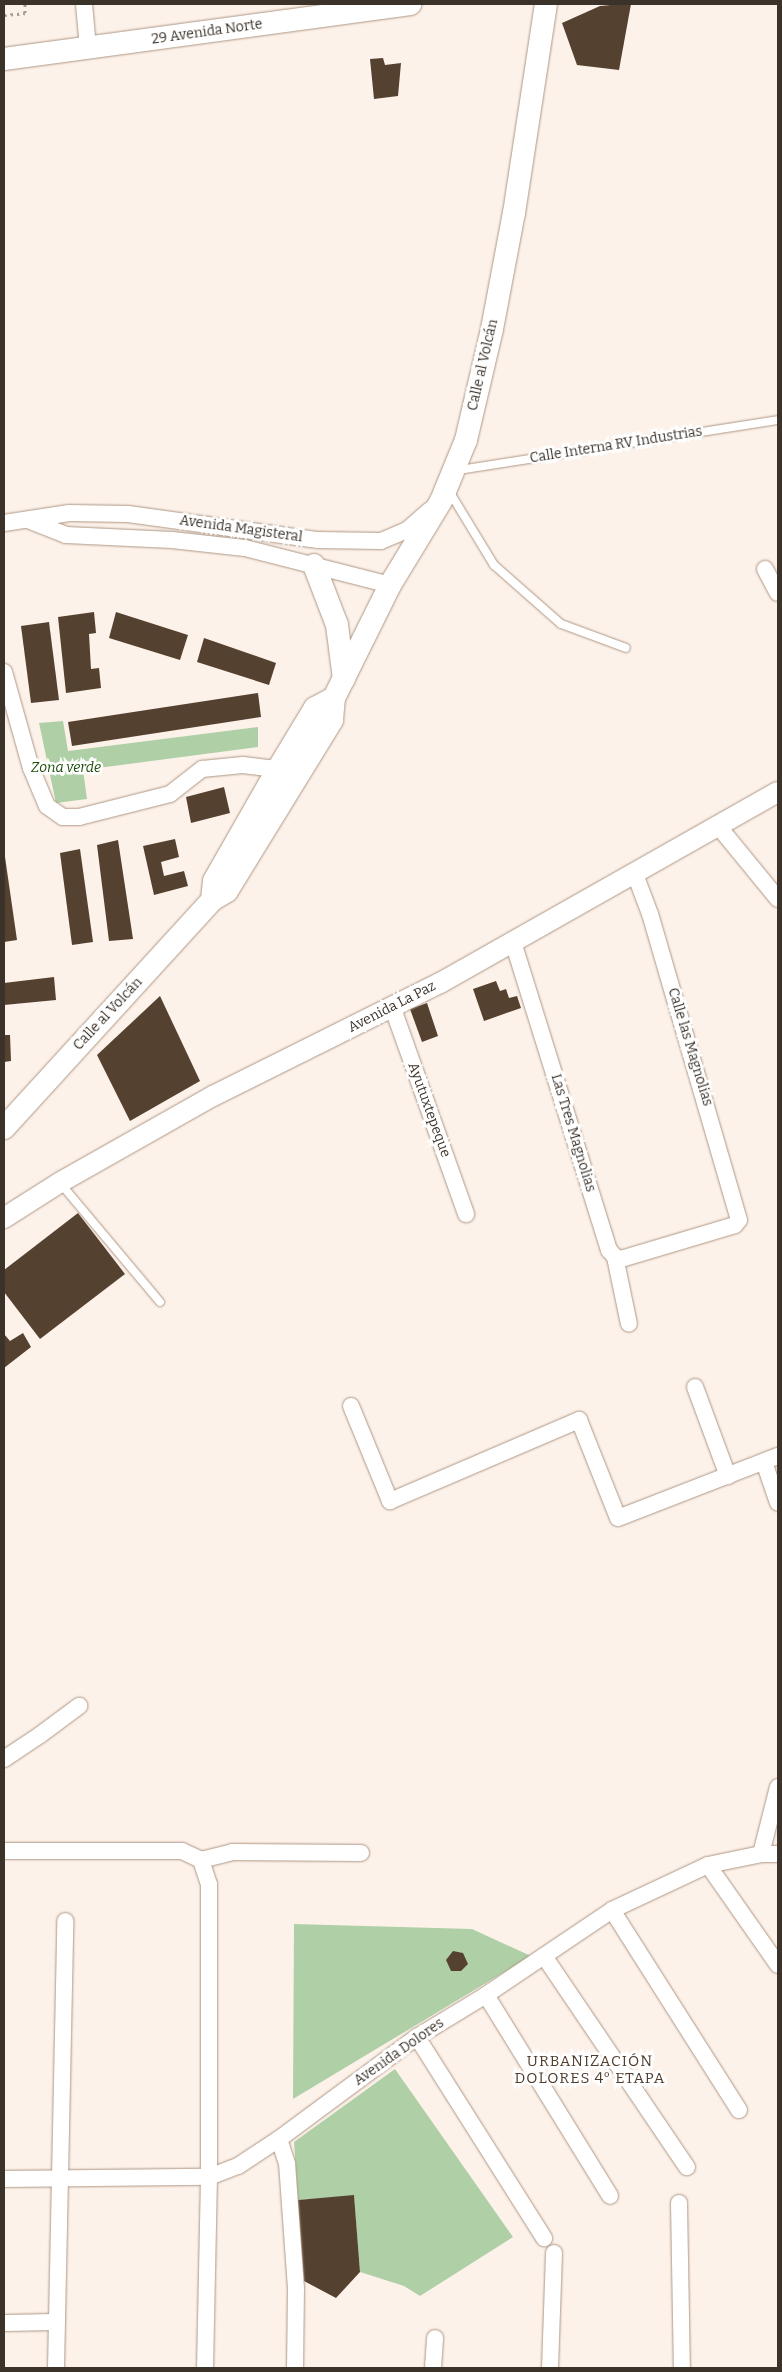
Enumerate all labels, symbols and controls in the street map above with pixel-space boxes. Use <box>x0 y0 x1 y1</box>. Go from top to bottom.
street label: 29 Avenida Norte <box>150 16 264 48</box>
street label: Calle al Volcán <box>464 317 502 413</box>
street label: Calle Interna RV Industrias <box>529 423 703 467</box>
street label: Avenida Magisteral <box>178 512 304 546</box>
park label: Zona verde <box>31 760 101 776</box>
street label: Calle al Volcán <box>70 974 146 1054</box>
street label: Avenida La Paz <box>345 978 439 1036</box>
street label: Calle las Magnolias <box>664 986 716 1108</box>
street label: Ayutuxtepeque <box>404 1060 454 1160</box>
street label: Las Tres Magnolias <box>547 1072 599 1194</box>
street label: Avenida Dolores <box>351 2015 447 2089</box>
district label: URBANIZACIÓN DOLORES 4° ETAPA <box>513 2052 667 2087</box>

